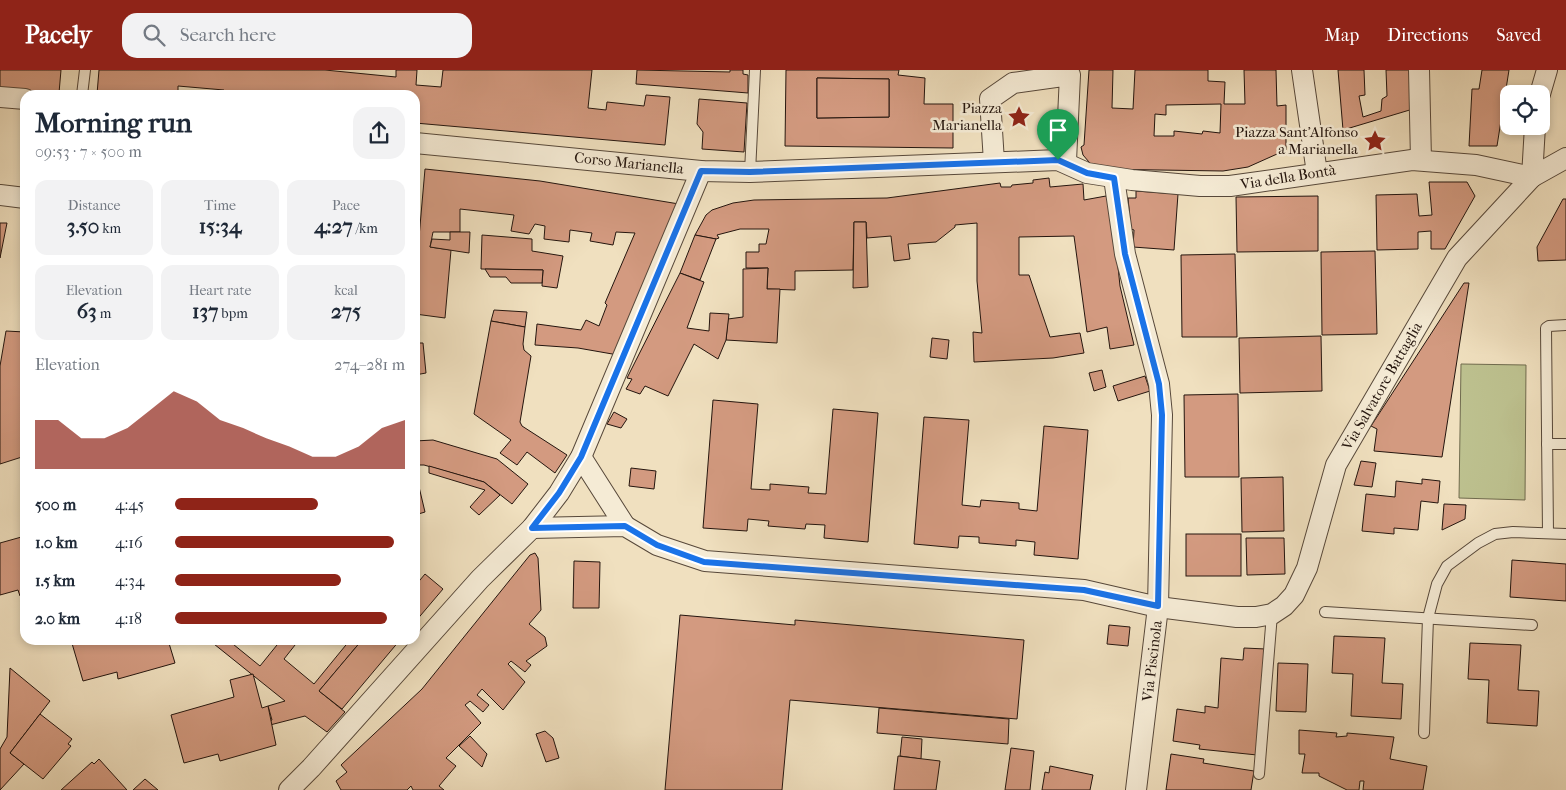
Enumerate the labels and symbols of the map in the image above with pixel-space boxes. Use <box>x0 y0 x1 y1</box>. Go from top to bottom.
place label: Piazza Marianella <box>932 99 1003 134</box>
place icon: Piazza Marianella <box>1006 104 1032 130</box>
pin <box>1037 109 1079 160</box>
place label: Piazza Sant'Alfonso a Marianella <box>1235 123 1359 158</box>
place icon: Piazza Sant'Alfonso a Marianella <box>1362 128 1388 154</box>
street label: Corso Marianella <box>573 148 686 178</box>
street label: Via della Bontà <box>1238 160 1338 194</box>
street label: Via Salvatore Battaglia <box>1337 318 1427 454</box>
street label: Via Piscinola <box>1138 618 1166 704</box>

